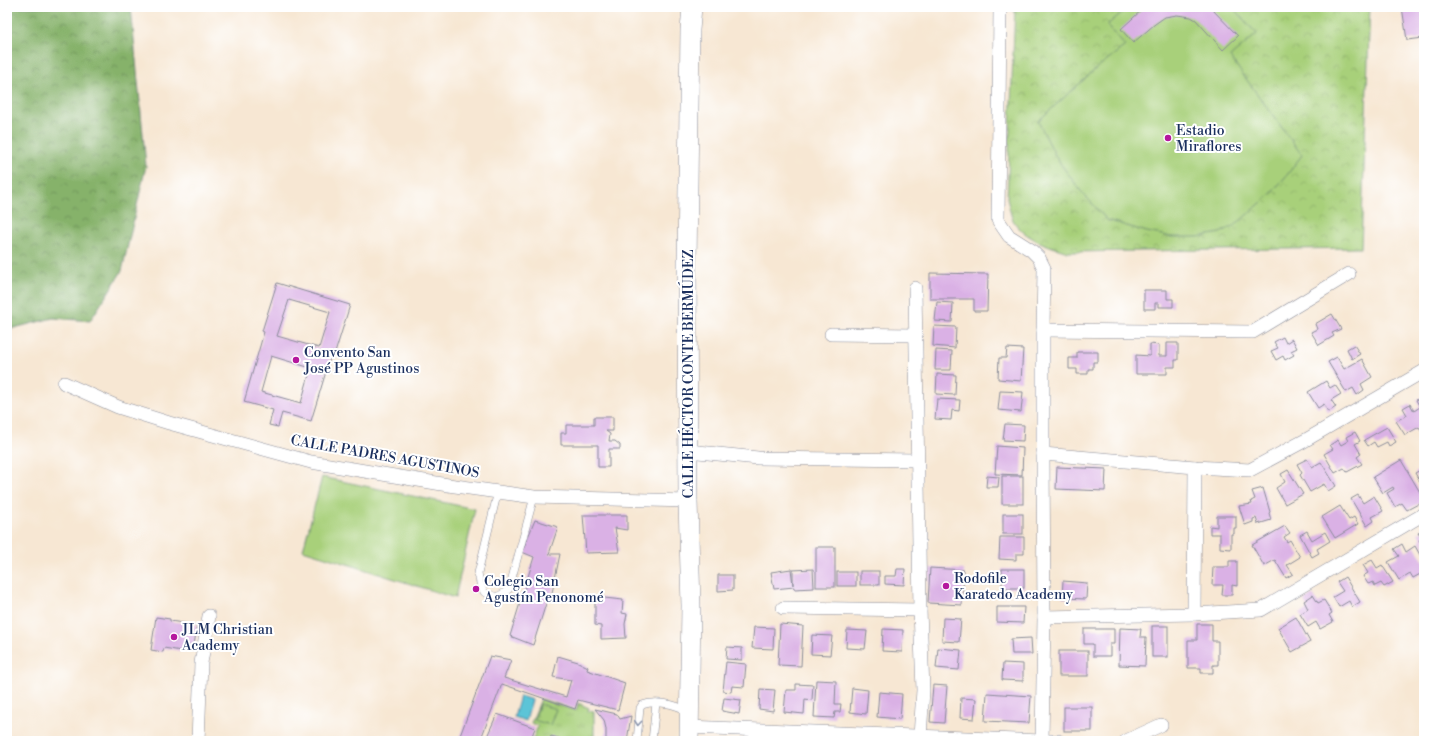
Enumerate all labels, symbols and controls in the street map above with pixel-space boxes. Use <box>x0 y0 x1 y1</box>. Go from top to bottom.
place label: Estadio Miraflores <box>1176 122 1242 156</box>
marker: Estadio Miraflores <box>1163 133 1173 143</box>
street label: CALLE HÉCTOR CONTE BERMÚDEZ <box>678 249 698 499</box>
place label: Convento San José PP Agustinos <box>303 344 419 378</box>
marker: Convento San José PP Agustinos <box>291 355 301 365</box>
street label: CALLE PADRES AGUSTINOS <box>289 432 481 482</box>
place label: Rodofile Karatedo Academy <box>954 570 1073 604</box>
place label: Colegio San Agustín Penonomé <box>483 573 604 607</box>
marker: Rodofile Karatedo Academy <box>941 581 951 591</box>
marker: Colegio San Agustín Penonomé <box>471 584 481 594</box>
place label: JLM Christian Academy <box>181 621 274 655</box>
marker: JLM Christian Academy <box>169 632 179 642</box>
one-way arrow <box>634 720 643 726</box>

